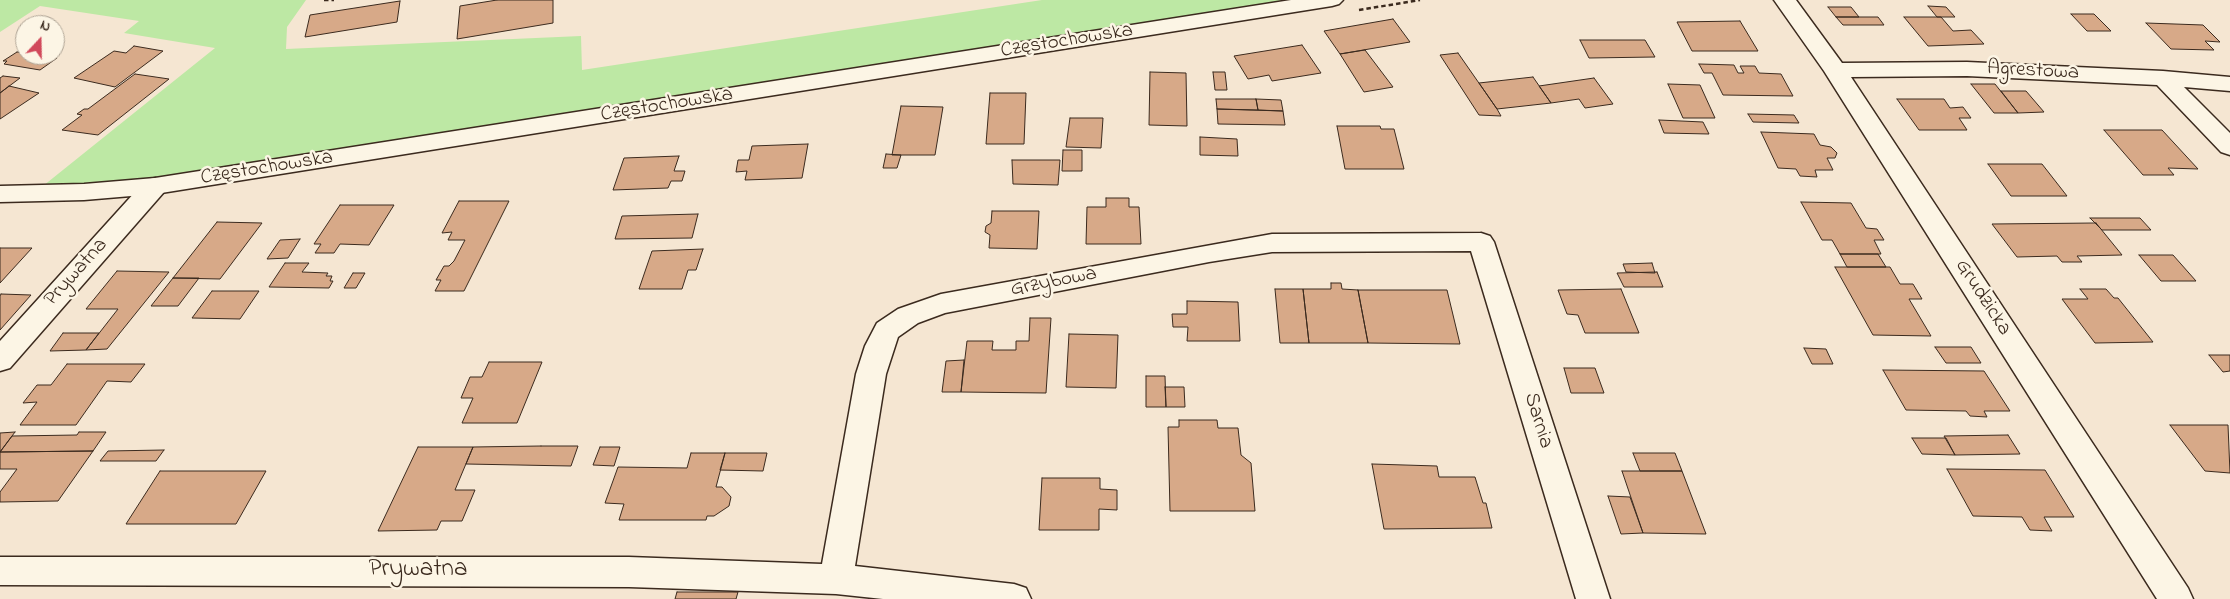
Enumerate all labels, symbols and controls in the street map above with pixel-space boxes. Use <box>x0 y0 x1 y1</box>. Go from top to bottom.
north arrow <box>15 15 65 65</box>
text: N <box>37 15 53 38</box>
street label: Częstochowska <box>999 19 1135 65</box>
street label: Agrestowa <box>1986 57 2080 87</box>
street label: Częstochowska <box>599 83 735 129</box>
street label: Częstochowska <box>199 146 335 192</box>
street label: Prywatna <box>40 234 114 312</box>
street label: Grudzicka <box>1948 255 2016 341</box>
street label: Grzybowa <box>1009 262 1099 304</box>
street label: Sarnia <box>1517 390 1557 452</box>
street label: Prywatna <box>369 556 467 586</box>

